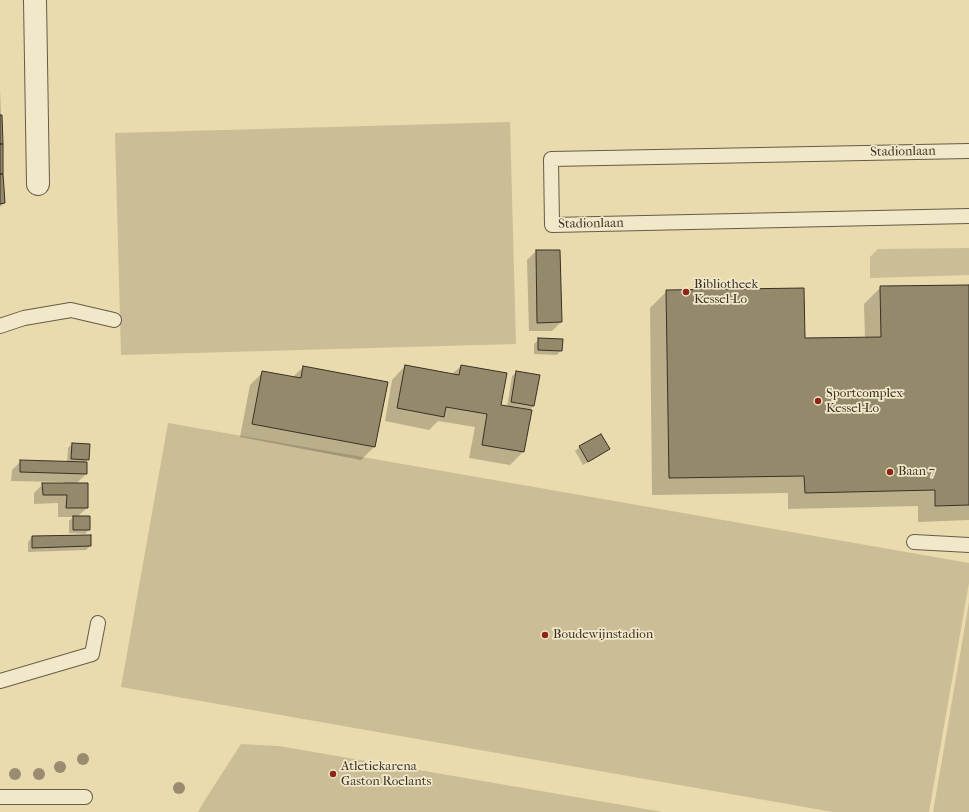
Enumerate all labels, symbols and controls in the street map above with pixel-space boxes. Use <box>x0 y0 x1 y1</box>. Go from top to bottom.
street label: Stadionlaan <box>870 144 936 160</box>
street label: Stadionlaan <box>558 216 624 232</box>
place label: Bibliotheek Kessel-Lo <box>694 277 758 308</box>
marker: Bibliotheek Kessel-Lo <box>681 287 691 297</box>
place label: Sportcomplex Kessel-Lo <box>826 386 903 417</box>
marker: Sportcomplex Kessel-Lo <box>813 396 823 406</box>
place label: Baan 7 <box>898 464 935 480</box>
marker: Baan 7 <box>885 467 895 477</box>
place label: Boudewijnstadion <box>553 627 653 643</box>
marker: Boudewijnstadion <box>540 630 550 640</box>
place label: Atletiekarena Gaston Roelants <box>341 759 431 790</box>
marker: Atletiekarena Gaston Roelants <box>328 769 338 779</box>

